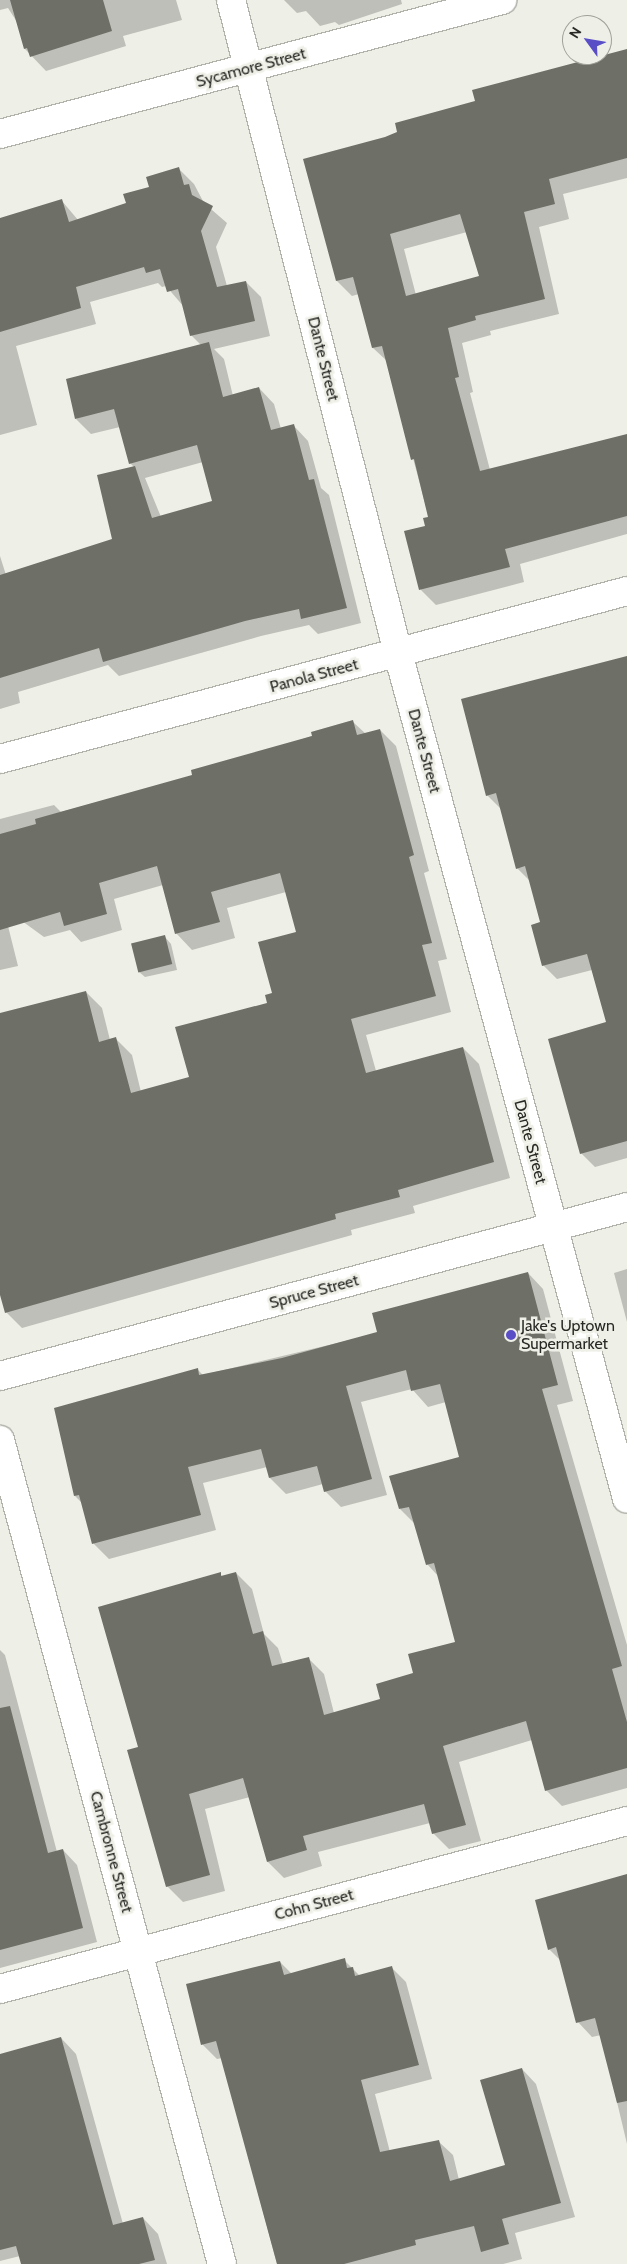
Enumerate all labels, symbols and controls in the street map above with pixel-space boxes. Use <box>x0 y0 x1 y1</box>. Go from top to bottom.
north arrow <box>562 15 612 65</box>
text: N <box>565 24 585 42</box>
street label: Sycamore Street <box>194 44 308 92</box>
street label: Dante Street <box>303 315 343 403</box>
street label: Panola Street <box>268 655 360 697</box>
street label: Dante Street <box>404 707 444 795</box>
street label: Dante Street <box>510 1098 550 1186</box>
street label: Spruce Street <box>267 1271 361 1313</box>
place label: Jake's Uptown Supermarket <box>521 1316 615 1354</box>
marker: Jake's Uptown Supermarket <box>505 1329 517 1341</box>
street label: Cambronne Street <box>86 1789 136 1915</box>
street label: Cohn Street <box>273 1885 355 1925</box>

